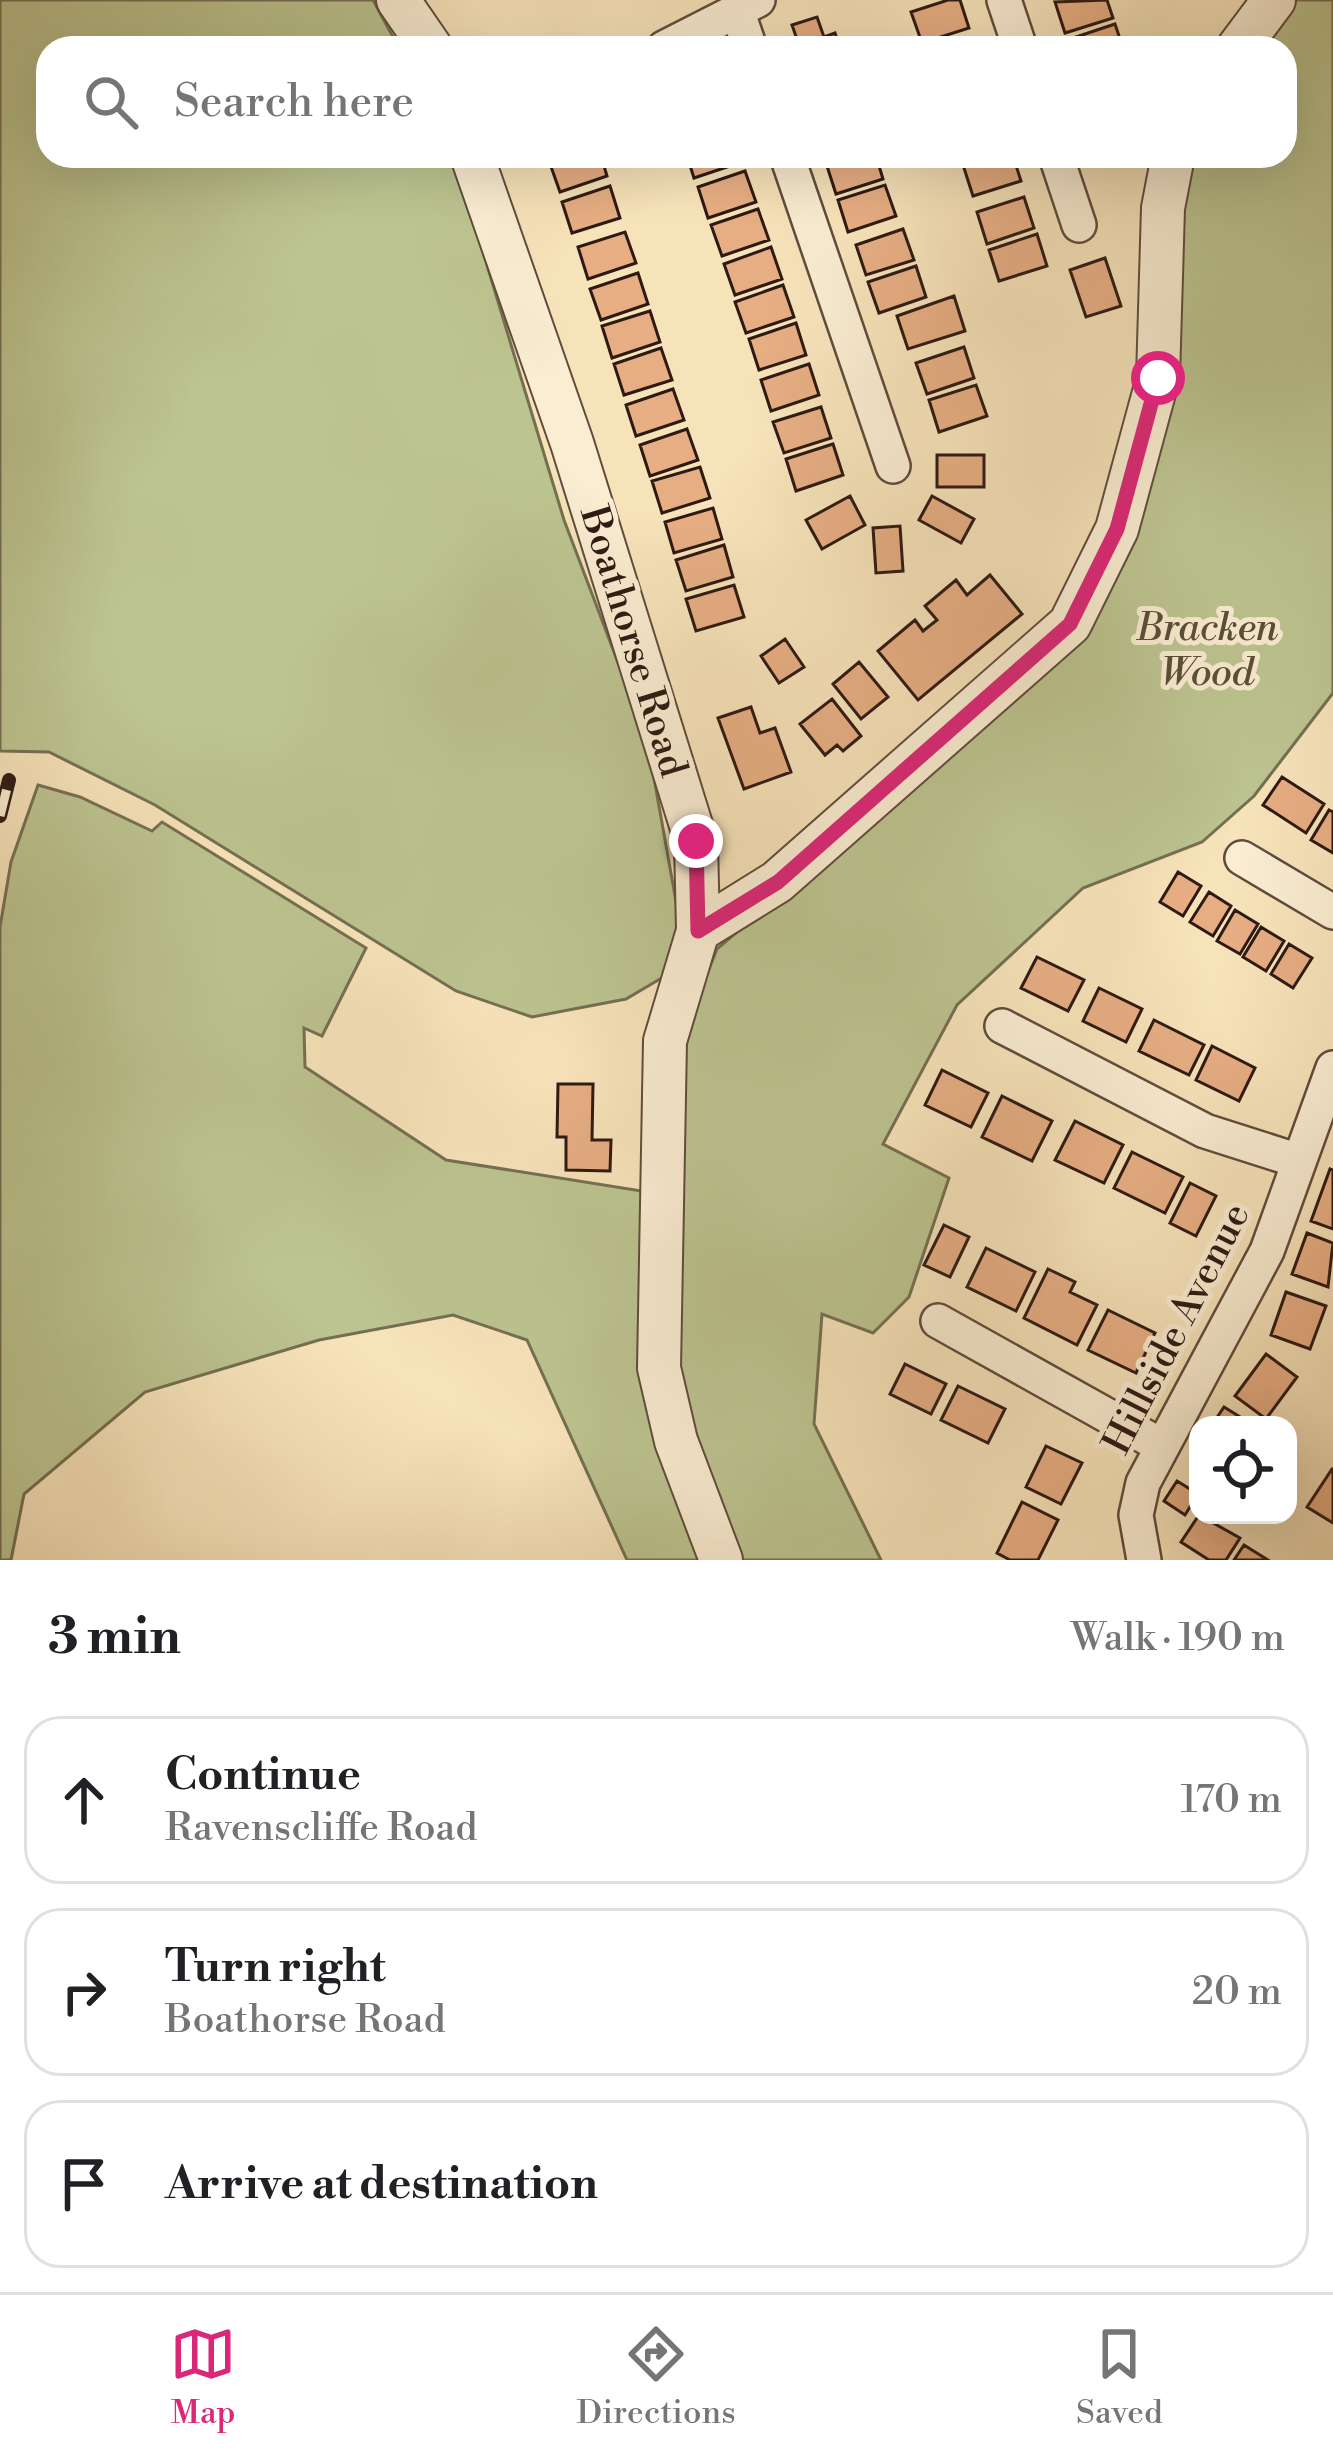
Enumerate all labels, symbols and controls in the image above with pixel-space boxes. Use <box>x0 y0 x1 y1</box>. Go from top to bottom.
search box <box>36 36 1297 168</box>
icon: search <box>78 69 144 135</box>
text: Search here <box>174 74 414 131</box>
route start <box>1131 351 1185 405</box>
street label: Boathorse Road <box>568 499 697 783</box>
park label: Bracken Wood <box>1135 604 1279 698</box>
route end <box>669 814 723 868</box>
street label: Hillside Avenue <box>1093 1195 1262 1463</box>
map controls <box>1189 1416 1297 1524</box>
button: locate <box>1189 1416 1297 1524</box>
text: 3 min <box>48 1606 181 1670</box>
text: Walk · 190 m <box>1071 1614 1285 1663</box>
text: Continue <box>165 1747 361 1804</box>
icon: ahead <box>51 1767 117 1833</box>
text: 170 m <box>1180 1776 1282 1825</box>
text: Ravenscliffe Road <box>165 1804 478 1853</box>
text: Turn right <box>165 1939 386 1996</box>
icon: right <box>51 1959 117 2025</box>
text: 20 m <box>1192 1968 1282 2017</box>
text: Boathorse Road <box>165 1996 446 2045</box>
icon: arrive <box>51 2151 117 2217</box>
text: Arrive at destination <box>165 2156 598 2213</box>
tab: Map <box>170 2321 236 2434</box>
tab: Directions <box>577 2321 736 2434</box>
tab: Saved <box>1076 2321 1163 2434</box>

